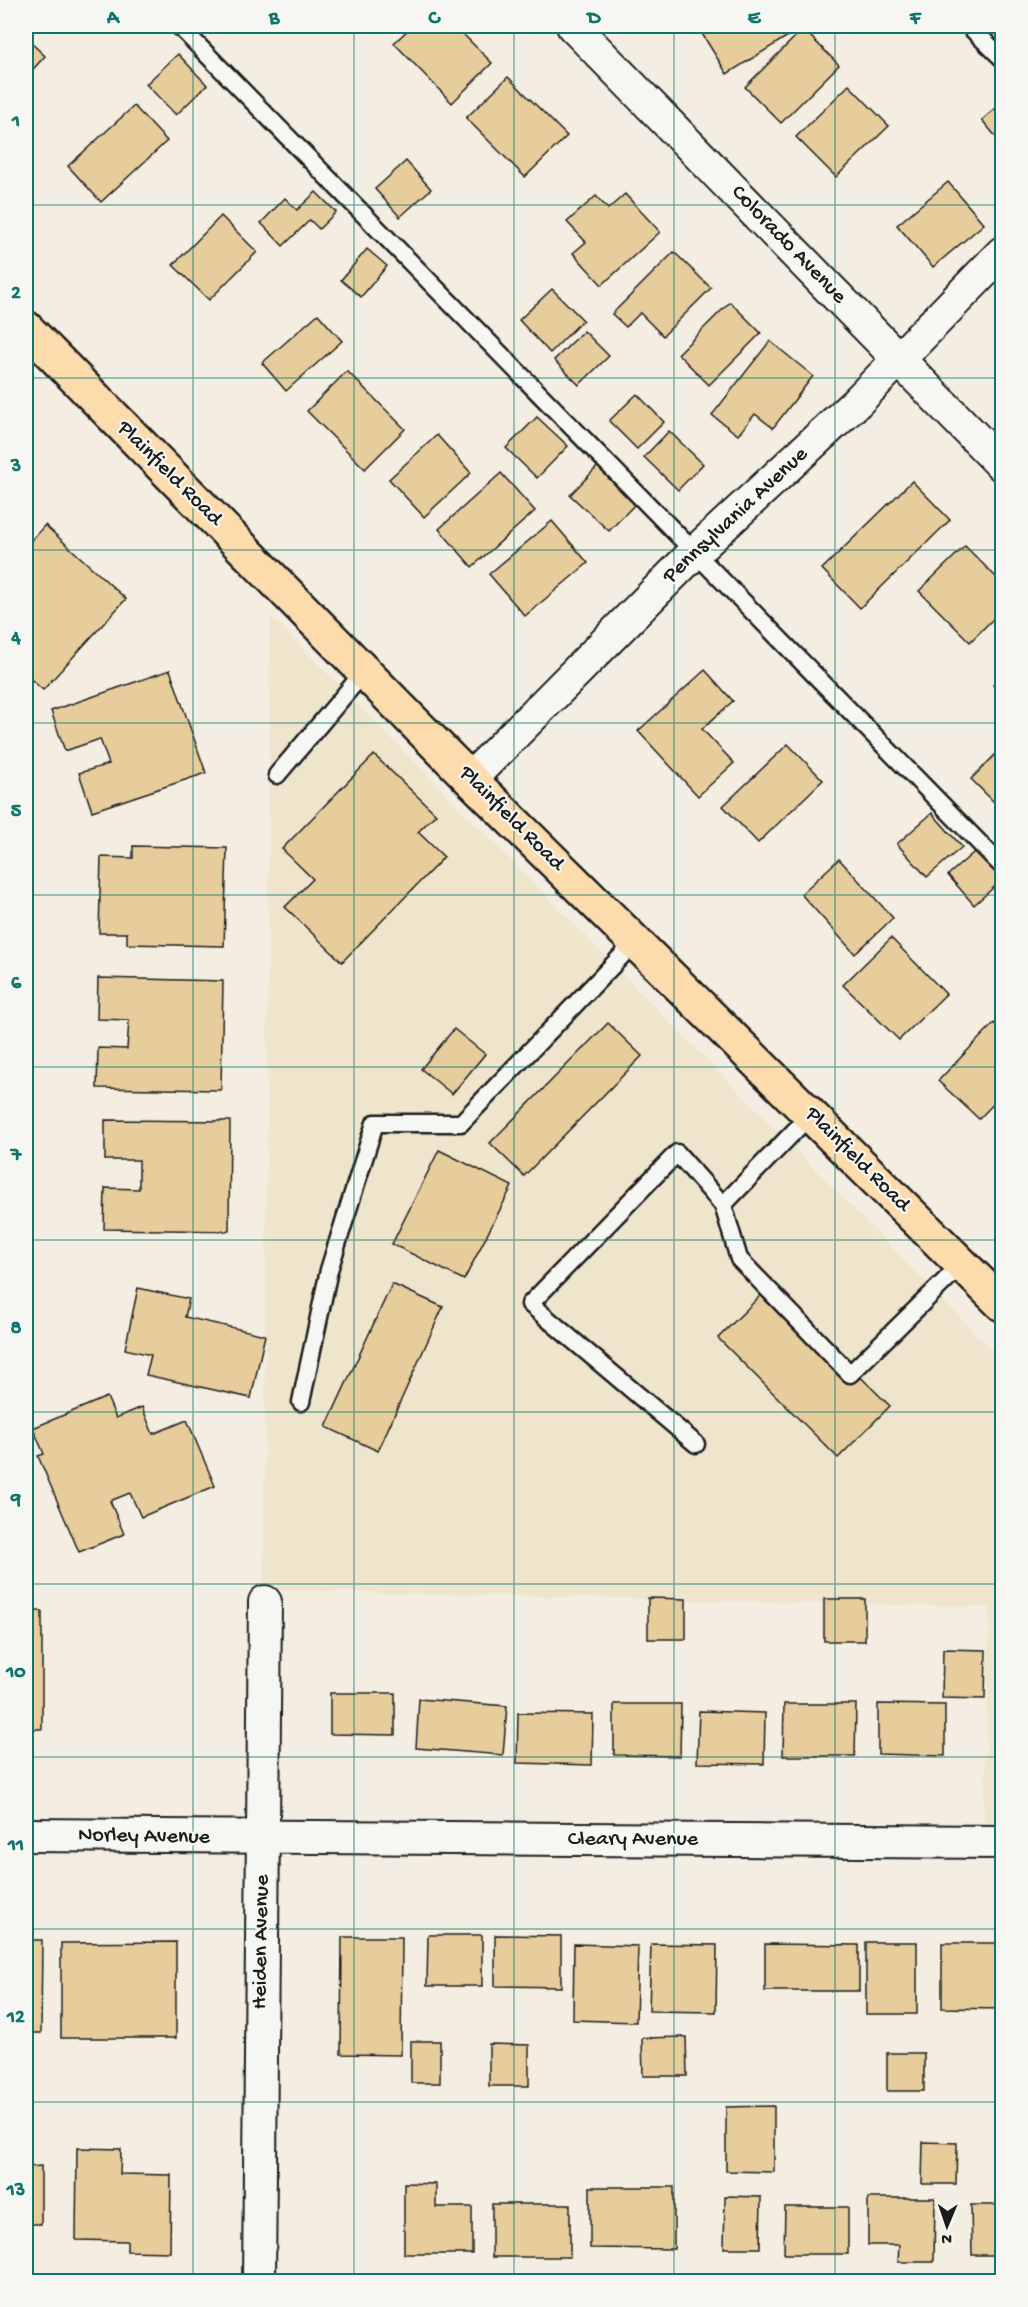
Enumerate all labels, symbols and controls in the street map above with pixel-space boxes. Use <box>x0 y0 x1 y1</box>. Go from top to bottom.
text: A <box>106 8 121 31</box>
text: B <box>268 8 280 31</box>
text: C <box>428 8 442 31</box>
text: D <box>585 8 601 31</box>
text: E <box>748 8 762 31</box>
text: F <box>909 8 922 31</box>
text: 1 <box>11 111 20 134</box>
street label: Colorado Avenue <box>725 180 852 310</box>
text: 2 <box>11 283 21 306</box>
street label: Plainfield Road <box>110 415 229 534</box>
street label: Pennsylvania Avenue <box>657 442 814 591</box>
text: 3 <box>10 456 21 479</box>
text: 4 <box>10 628 21 651</box>
street label: Plainfield Road <box>452 760 571 879</box>
text: 5 <box>11 801 22 824</box>
text: 6 <box>11 973 22 996</box>
street label: Plainfield Road <box>798 1101 917 1220</box>
text: 7 <box>10 1145 23 1168</box>
text: 8 <box>11 1318 22 1341</box>
text: 9 <box>10 1490 21 1513</box>
text: 10 <box>5 1662 26 1685</box>
street label: Norley Avenue <box>78 1823 211 1851</box>
street label: Cleary Avenue <box>568 1827 699 1853</box>
text: 11 <box>7 1835 24 1858</box>
street label: Heiden Avenue <box>248 1874 276 2010</box>
text: 12 <box>6 2007 25 2030</box>
text: 13 <box>6 2180 25 2203</box>
north arrow <box>917 2196 977 2256</box>
text: N <box>940 2228 952 2247</box>

